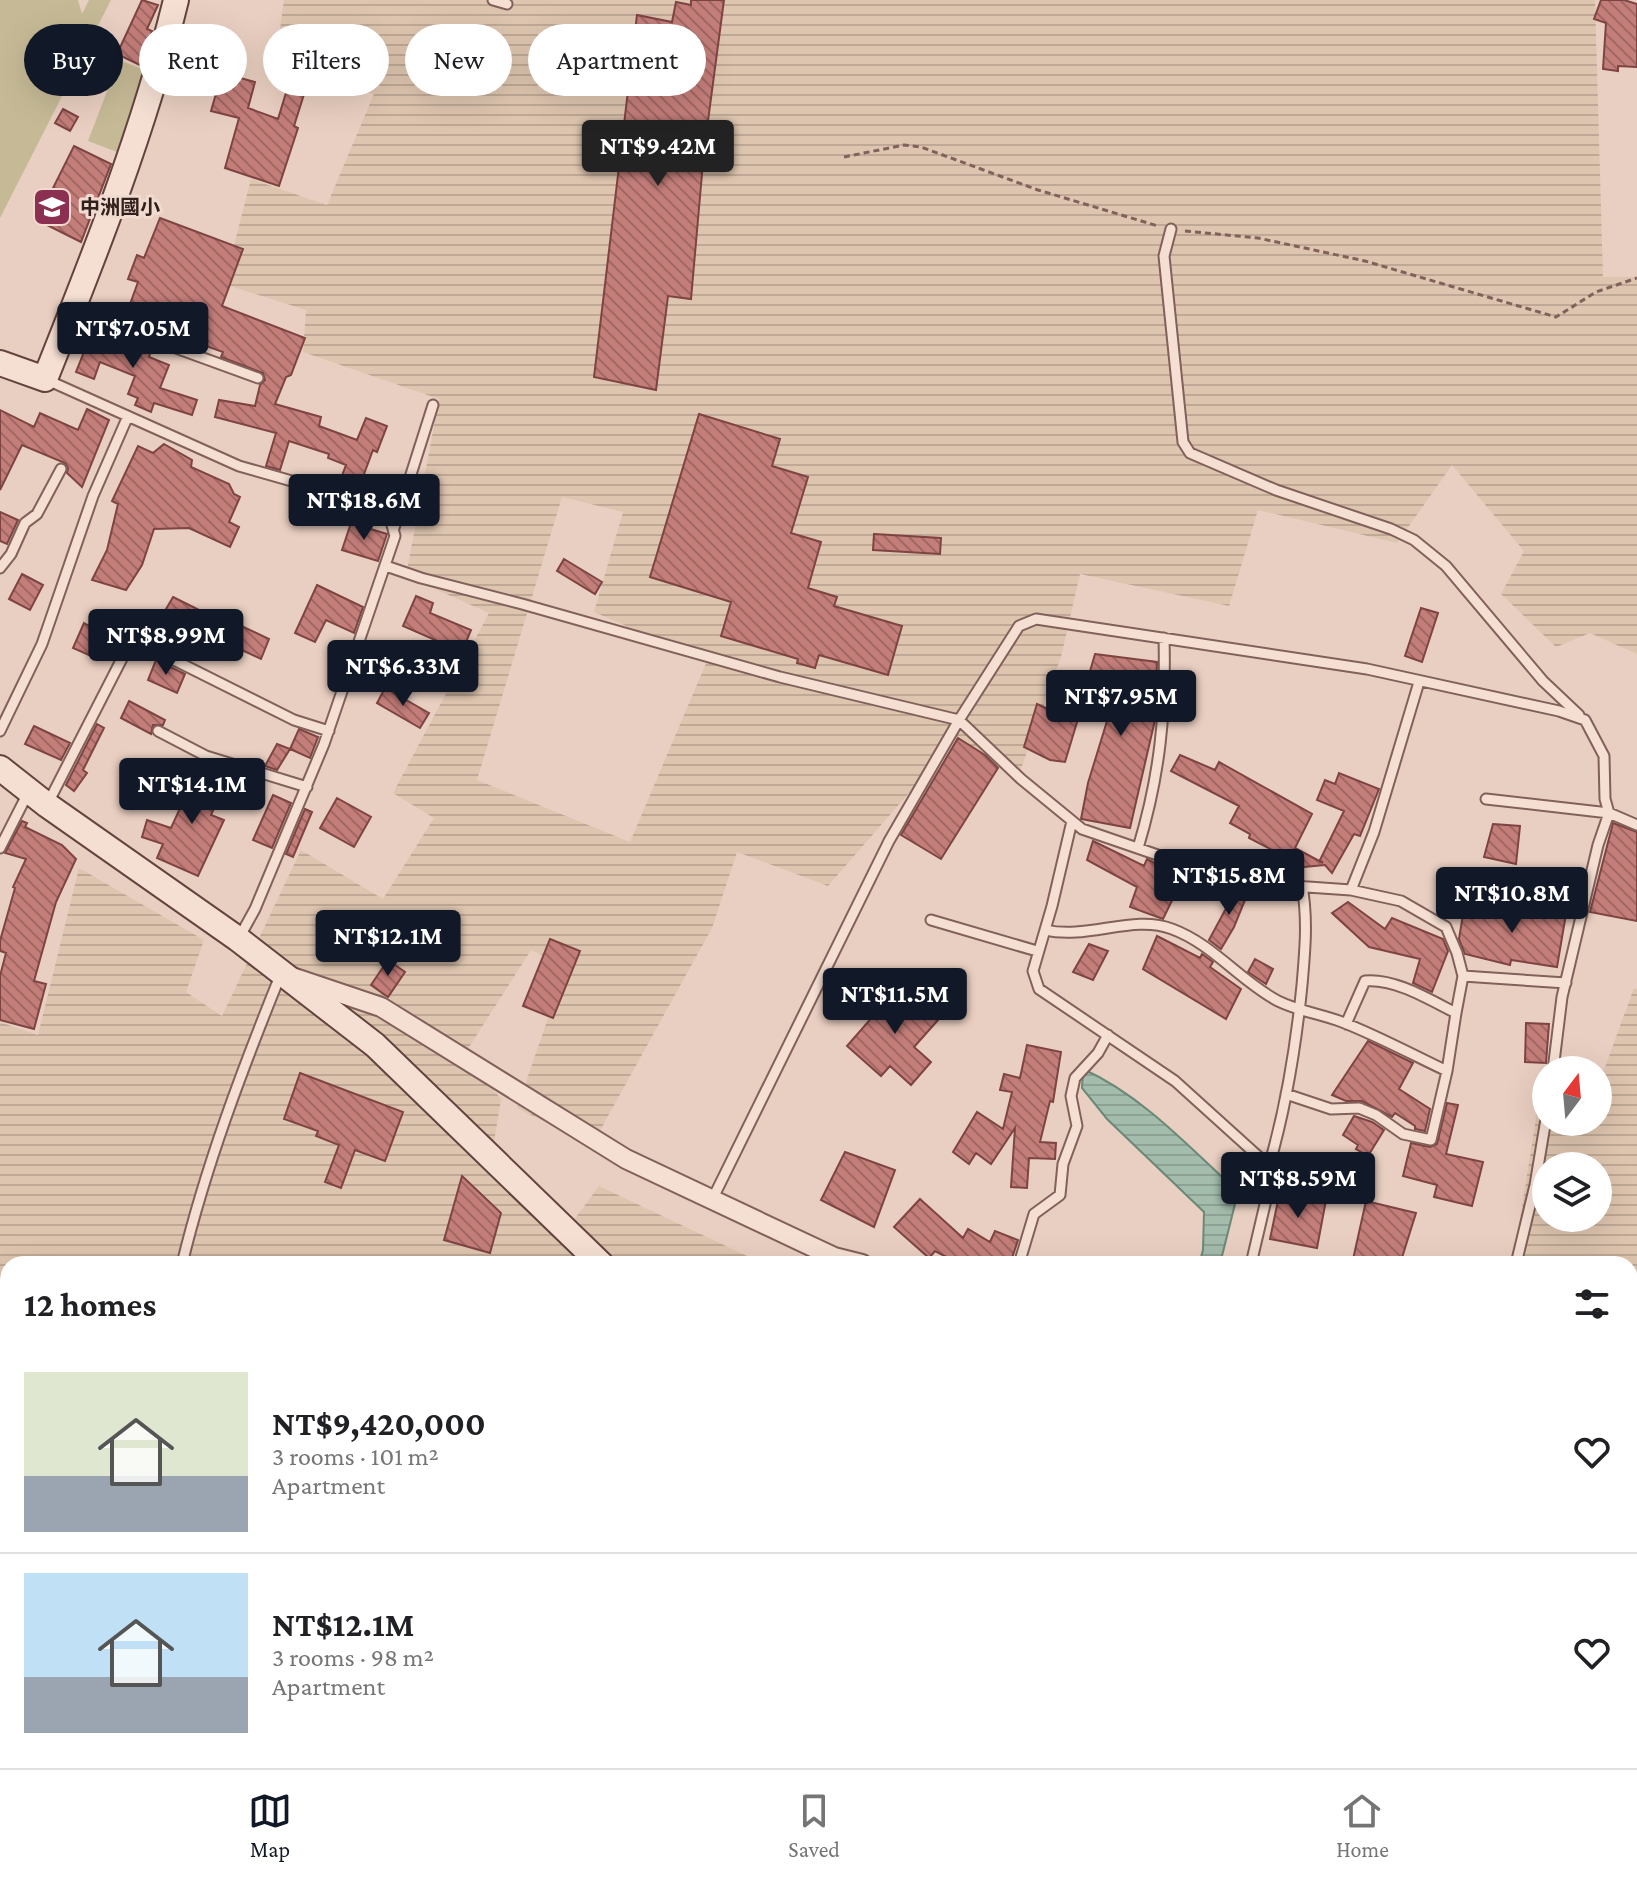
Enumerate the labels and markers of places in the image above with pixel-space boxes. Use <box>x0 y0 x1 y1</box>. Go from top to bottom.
pin: NT$9.42M <box>575 120 741 188</box>
school or university icon: 中洲國小 <box>31 186 73 228</box>
place label: 中洲國小 <box>80 196 160 218</box>
pin: NT$7.05M <box>50 302 216 370</box>
pin: NT$18.6M <box>281 474 447 542</box>
pin: NT$8.99M <box>83 609 249 677</box>
pin: NT$6.33M <box>320 640 486 708</box>
pin: NT$7.95M <box>1038 670 1204 738</box>
pin: NT$14.1M <box>109 758 275 826</box>
pin: NT$15.8M <box>1146 849 1312 917</box>
pin: NT$10.8M <box>1429 867 1595 935</box>
pin: NT$12.1M <box>305 910 471 978</box>
pin: NT$11.5M <box>812 968 978 1036</box>
pin: NT$8.59M <box>1215 1152 1381 1220</box>

